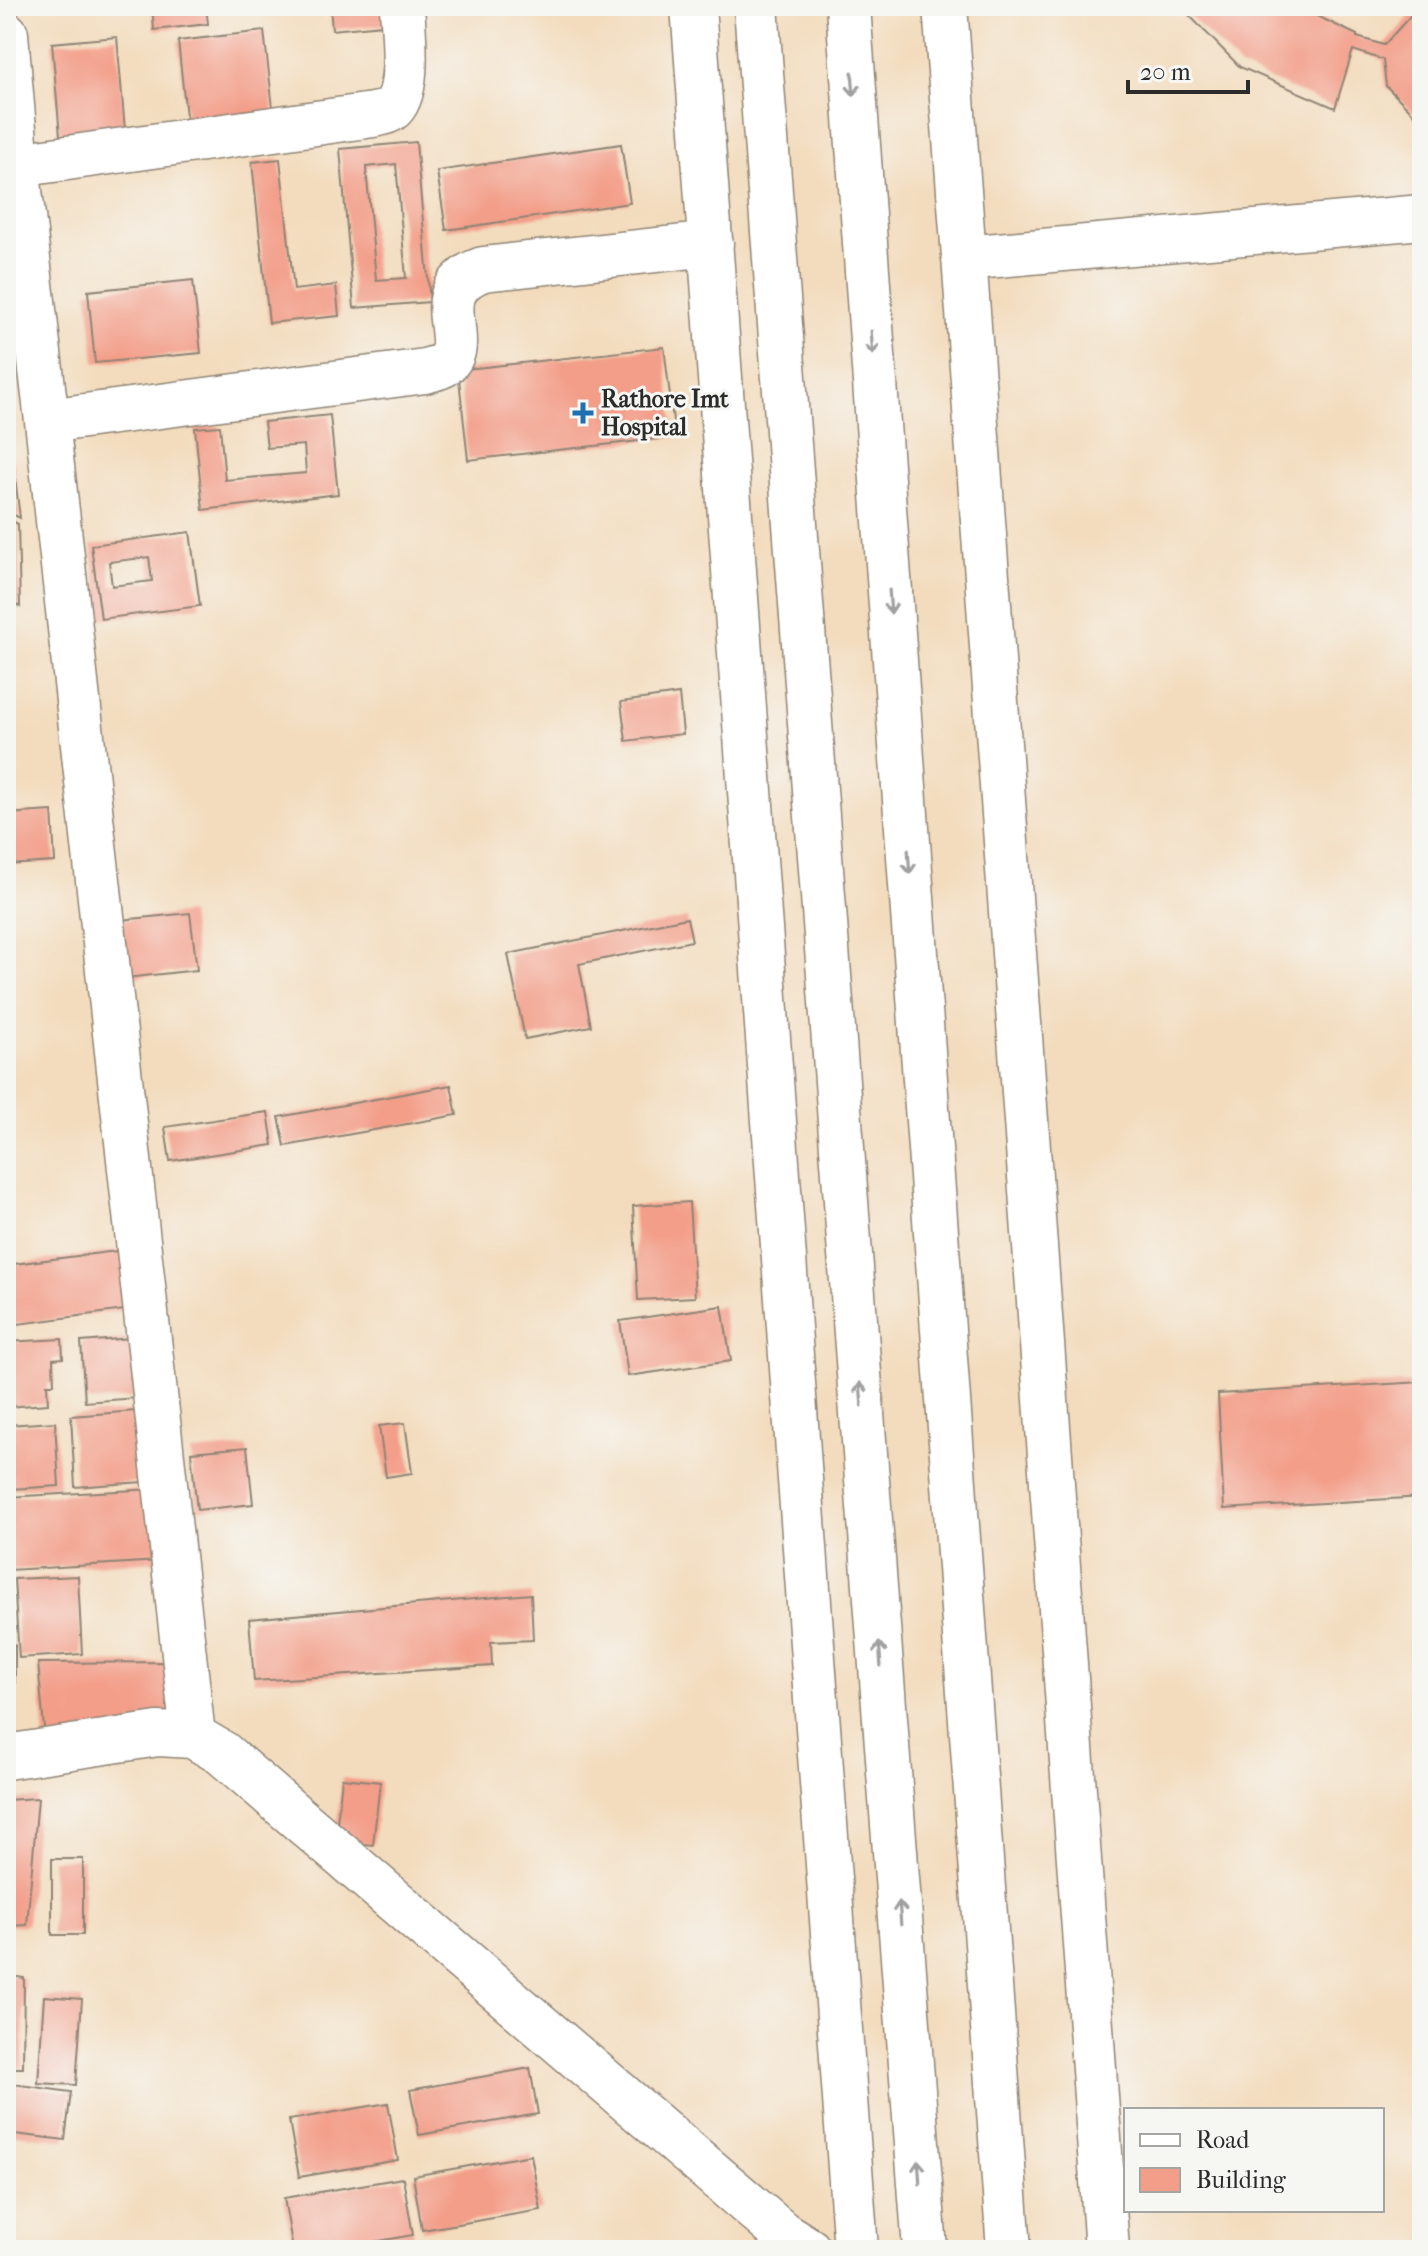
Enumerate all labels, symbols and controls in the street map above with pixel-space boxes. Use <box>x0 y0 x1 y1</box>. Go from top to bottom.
scale bar <box>1128 44 1248 94</box>
text: 20 m <box>1140 58 1191 86</box>
one-way arrow <box>846 70 861 97</box>
one-way arrow <box>865 329 880 356</box>
place label: Rathore Imt Hospital <box>601 385 729 441</box>
marker: Rathore Imt Hospital <box>572 402 594 424</box>
one-way arrow <box>883 589 898 615</box>
one-way arrow <box>902 848 917 875</box>
one-way arrow <box>853 1381 868 1408</box>
one-way arrow <box>872 1641 887 1668</box>
one-way arrow <box>892 1900 907 1927</box>
legend <box>1124 2108 1384 2212</box>
text: Road <box>1196 2126 1250 2154</box>
one-way arrow <box>911 2159 926 2186</box>
text: Building <box>1196 2166 1287 2194</box>

